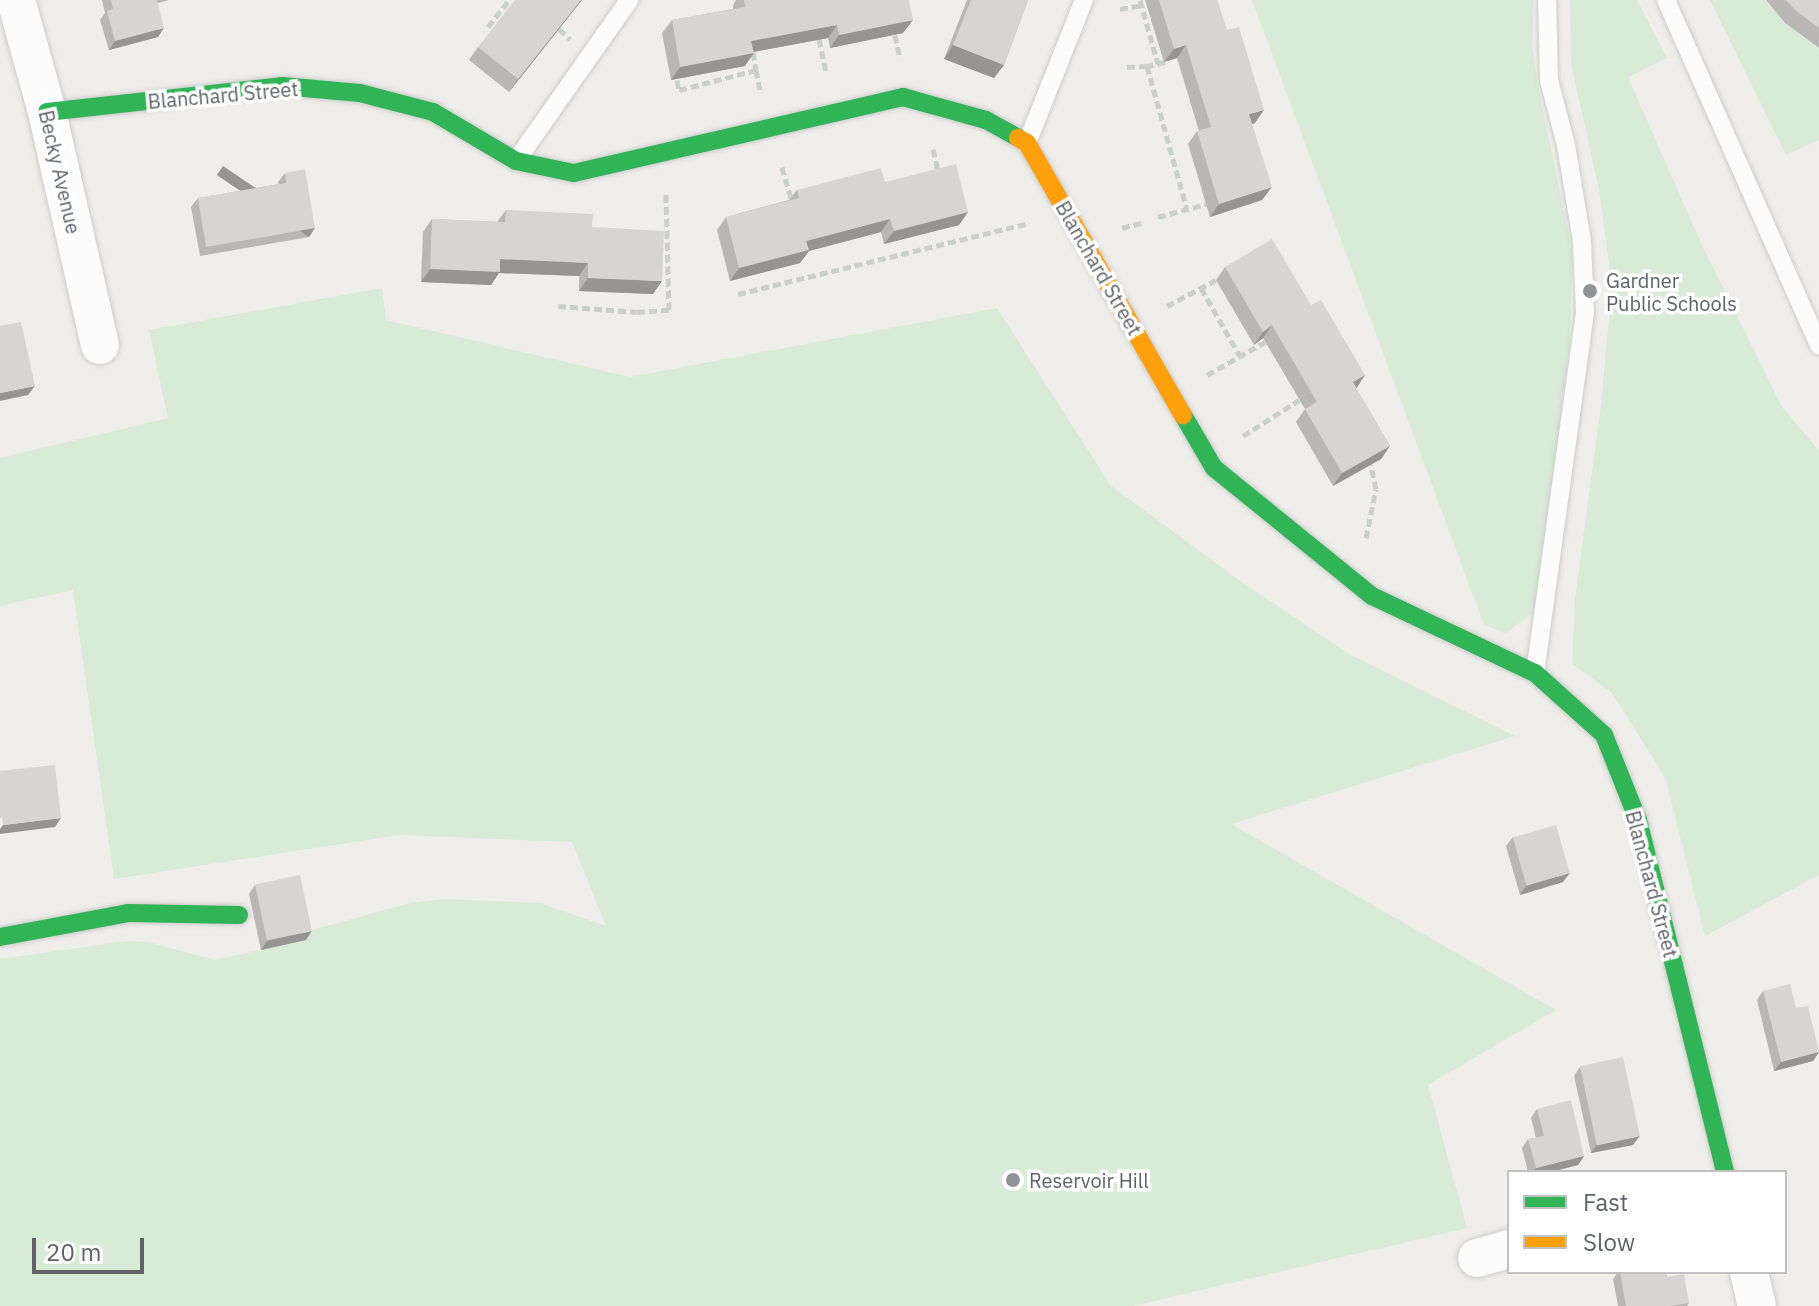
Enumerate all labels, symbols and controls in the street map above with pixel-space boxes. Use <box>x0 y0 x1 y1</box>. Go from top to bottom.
street label: Blanchard Street <box>147 76 299 114</box>
street label: Becky Avenue <box>34 108 86 236</box>
street label: Blanchard Street <box>1051 197 1147 339</box>
place label: Gardner Public Schools <box>1606 268 1737 315</box>
marker: Gardner Public Schools <box>1581 282 1599 300</box>
street label: Blanchard Street <box>1621 808 1683 960</box>
place label: Reservoir Hill <box>1029 1168 1149 1192</box>
legend <box>1507 1170 1787 1274</box>
marker: Reservoir Hill <box>1004 1171 1022 1189</box>
text: Fast <box>1583 1186 1628 1218</box>
scale bar <box>36 1222 148 1272</box>
text: Slow <box>1583 1226 1635 1258</box>
text: 20 m <box>46 1236 101 1268</box>

